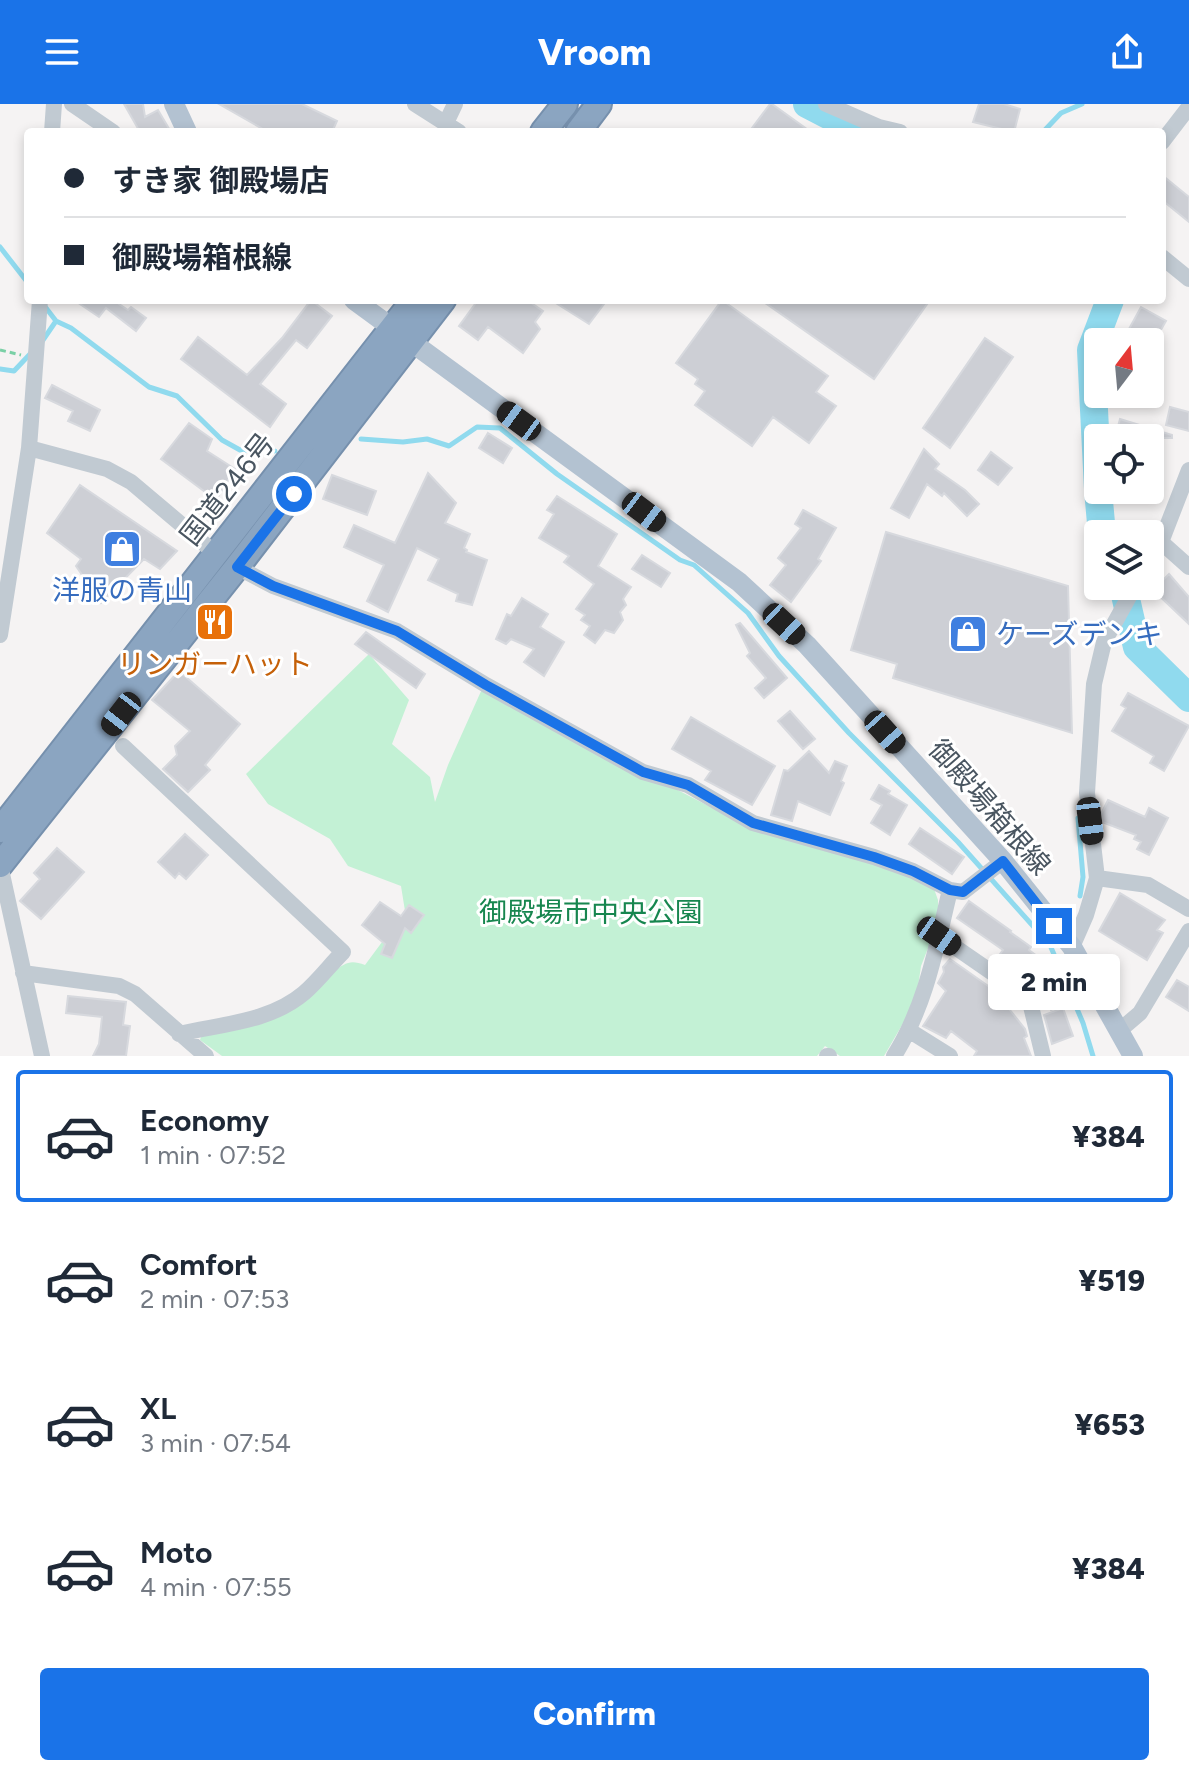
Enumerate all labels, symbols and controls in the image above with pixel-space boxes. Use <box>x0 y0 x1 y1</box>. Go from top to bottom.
icon: menu <box>40 30 84 74</box>
icon: share <box>1105 30 1149 74</box>
text: Vroom <box>538 31 651 74</box>
text: すき家 御殿場店 <box>112 162 329 199</box>
text: 御殿場箱根線 <box>112 239 292 276</box>
north arrow <box>1084 328 1164 408</box>
map controls <box>1084 328 1164 600</box>
car <box>493 397 545 445</box>
button: locate <box>1084 424 1164 504</box>
street label: 国道246号 <box>173 426 281 552</box>
route start <box>276 476 312 512</box>
car <box>618 488 670 536</box>
button: layers <box>1084 520 1164 600</box>
shop icon: 洋服の青山 <box>101 528 143 570</box>
place label: 洋服の青山 <box>52 573 192 607</box>
car <box>758 599 810 649</box>
restaurant icon: リンガーハット <box>194 601 236 643</box>
shop icon: ケーズデンキ <box>947 613 989 655</box>
place label: ケーズデンキ <box>996 617 1163 651</box>
place label: リンガーハット <box>117 647 313 681</box>
car <box>97 688 145 740</box>
car <box>860 706 910 758</box>
street label: 御殿場箱根線 <box>922 732 1058 882</box>
car <box>1075 796 1105 846</box>
park label: 御殿場市中央公園 <box>479 895 703 929</box>
route end <box>1036 908 1072 944</box>
car <box>912 912 966 960</box>
callout: 2 min <box>988 954 1120 1010</box>
text: 2 min <box>1021 966 1087 998</box>
icon: car <box>44 1100 116 1172</box>
text: Economy <box>140 1102 269 1139</box>
text: ¥384 <box>1072 1118 1145 1155</box>
text: 1 min · 07:52 <box>140 1139 286 1171</box>
icon: car <box>44 1244 116 1316</box>
text: Comfort <box>140 1246 258 1283</box>
text: ¥519 <box>1078 1262 1145 1299</box>
text: 2 min · 07:53 <box>140 1283 289 1315</box>
icon: car <box>44 1388 116 1460</box>
text: XL <box>140 1390 176 1427</box>
text: ¥653 <box>1074 1406 1145 1443</box>
text: 3 min · 07:54 <box>140 1427 291 1459</box>
icon: car <box>44 1532 116 1604</box>
text: Moto <box>140 1534 212 1571</box>
text: ¥384 <box>1072 1550 1145 1587</box>
text: 4 min · 07:55 <box>140 1571 292 1603</box>
button: Confirm <box>40 1668 1149 1760</box>

